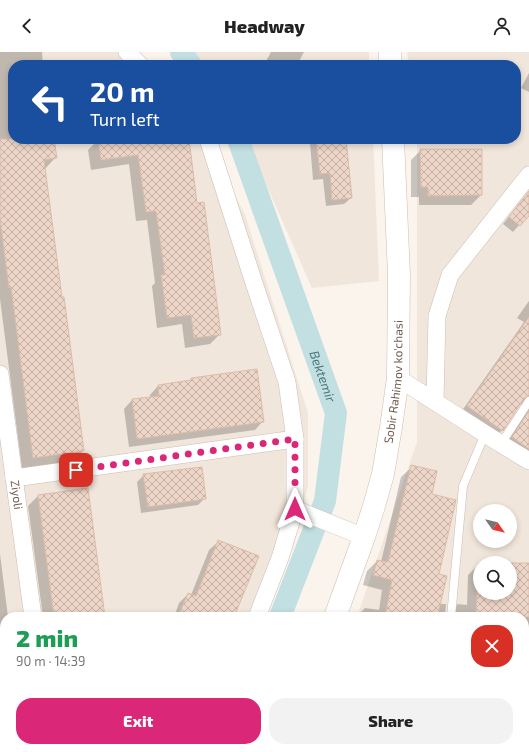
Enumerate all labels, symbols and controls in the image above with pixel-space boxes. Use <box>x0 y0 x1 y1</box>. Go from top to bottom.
icon: back <box>16 15 38 37</box>
text: Headway <box>224 15 305 37</box>
icon: person <box>491 15 513 37</box>
text: 20 m <box>90 74 155 108</box>
icon: left <box>24 76 76 128</box>
text: Turn left <box>90 108 160 130</box>
street label: Sobir Rahimov ko'chasi <box>380 320 405 444</box>
water label: Bektemir <box>306 348 340 405</box>
pin <box>59 453 93 487</box>
icon: arrive <box>65 459 87 481</box>
street label: Ziyoli <box>8 479 26 510</box>
position arrow <box>274 488 316 530</box>
north arrow <box>473 504 517 548</box>
map controls <box>473 504 517 600</box>
button: search <box>473 556 517 600</box>
text: 2 min <box>16 623 78 652</box>
button: close <box>471 625 513 667</box>
text: 90 m · 14:39 <box>16 653 85 669</box>
button: Exit <box>16 698 261 744</box>
button: Share <box>269 698 513 744</box>

